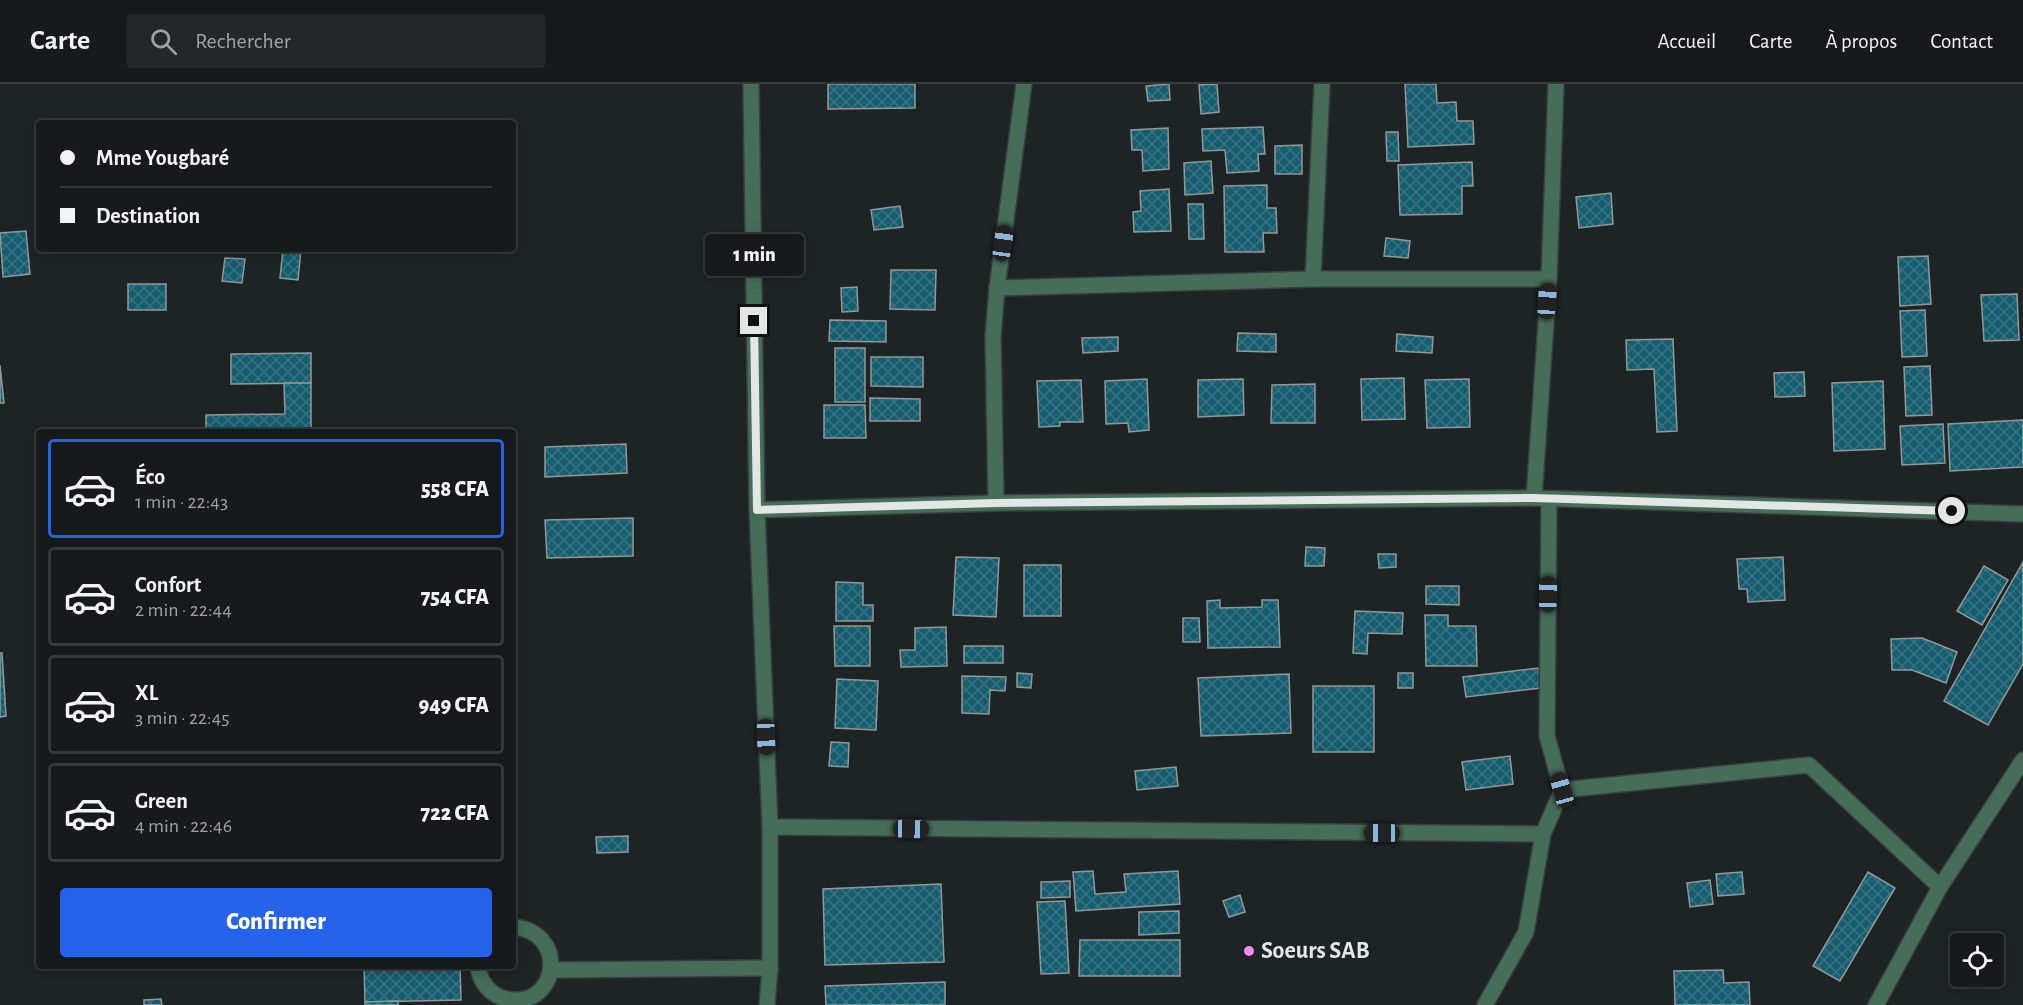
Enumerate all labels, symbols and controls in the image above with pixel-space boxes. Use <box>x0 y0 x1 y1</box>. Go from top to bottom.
search box <box>126 14 546 68</box>
icon: search <box>147 25 180 58</box>
text: Carte <box>30 27 90 55</box>
text: Rechercher <box>195 30 291 52</box>
text: Accueil <box>1658 31 1716 52</box>
text: Carte <box>1749 31 1792 52</box>
text: À propos <box>1825 31 1897 52</box>
text: Contact <box>1930 31 1993 52</box>
text: Mme Yougbaré <box>96 147 229 169</box>
text: Destination <box>96 205 200 227</box>
car <box>992 224 1014 262</box>
callout: 1 min <box>704 234 804 276</box>
text: 1 min <box>733 245 776 265</box>
car <box>1537 282 1557 320</box>
route end <box>740 307 767 334</box>
icon: car <box>63 462 117 516</box>
text: Éco <box>135 466 165 488</box>
text: 558 CFA <box>421 478 489 500</box>
text: 1 min · 22:43 <box>135 492 228 512</box>
route start <box>1938 497 1965 524</box>
icon: car <box>63 570 117 624</box>
text: Confort <box>135 574 201 596</box>
car <box>1539 576 1557 612</box>
text: 754 CFA <box>421 586 489 608</box>
text: 2 min · 22:44 <box>135 600 232 620</box>
icon: car <box>63 678 117 732</box>
text: XL <box>135 682 158 704</box>
text: 949 CFA <box>418 694 489 716</box>
text: 3 min · 22:45 <box>135 708 230 728</box>
car <box>756 719 776 755</box>
car <box>1548 770 1576 810</box>
icon: car <box>63 786 117 840</box>
text: Green <box>135 790 188 812</box>
text: 722 CFA <box>421 802 489 824</box>
text: 4 min · 22:46 <box>135 816 232 836</box>
car <box>893 820 929 838</box>
car <box>1364 824 1400 842</box>
button: Confirmer <box>60 888 492 957</box>
map controls <box>1950 933 2004 987</box>
button: locate <box>1950 933 2004 987</box>
place label: Soeurs SAB <box>1261 939 1370 963</box>
marker: Soeurs SAB <box>1242 944 1256 958</box>

